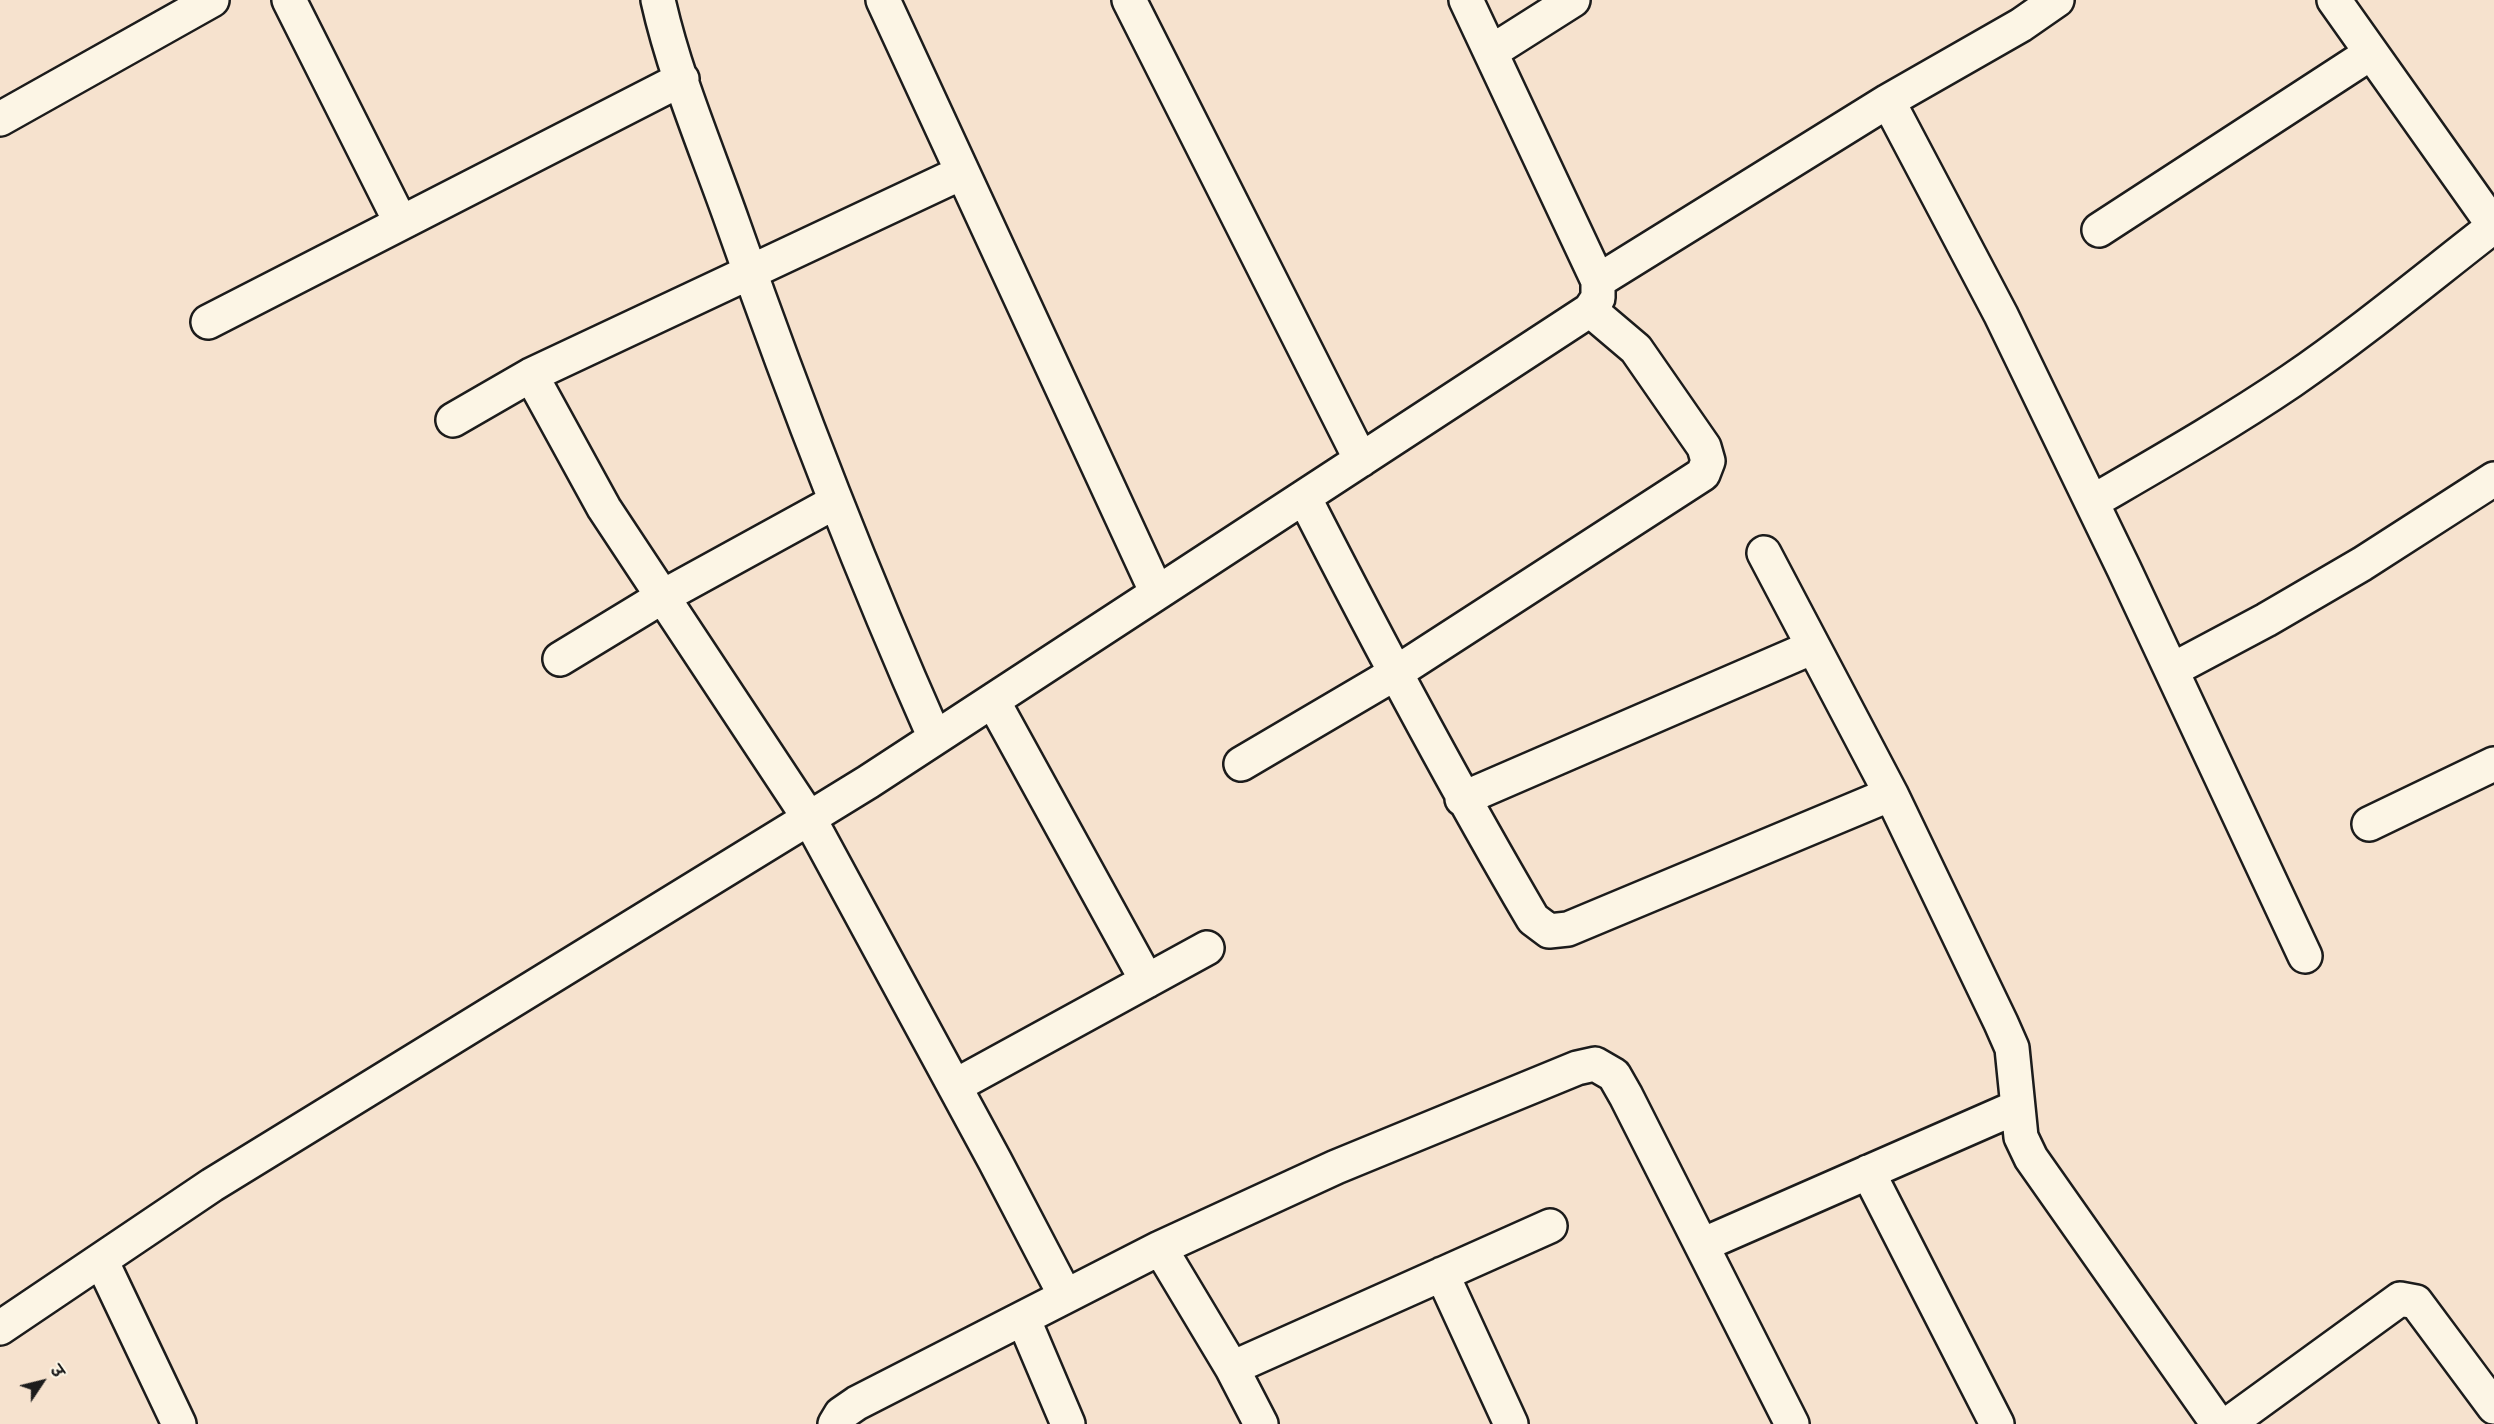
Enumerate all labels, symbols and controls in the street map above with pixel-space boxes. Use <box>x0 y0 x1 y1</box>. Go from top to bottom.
north arrow <box>12 1352 72 1412</box>
text: उ <box>46 1362 67 1381</box>

